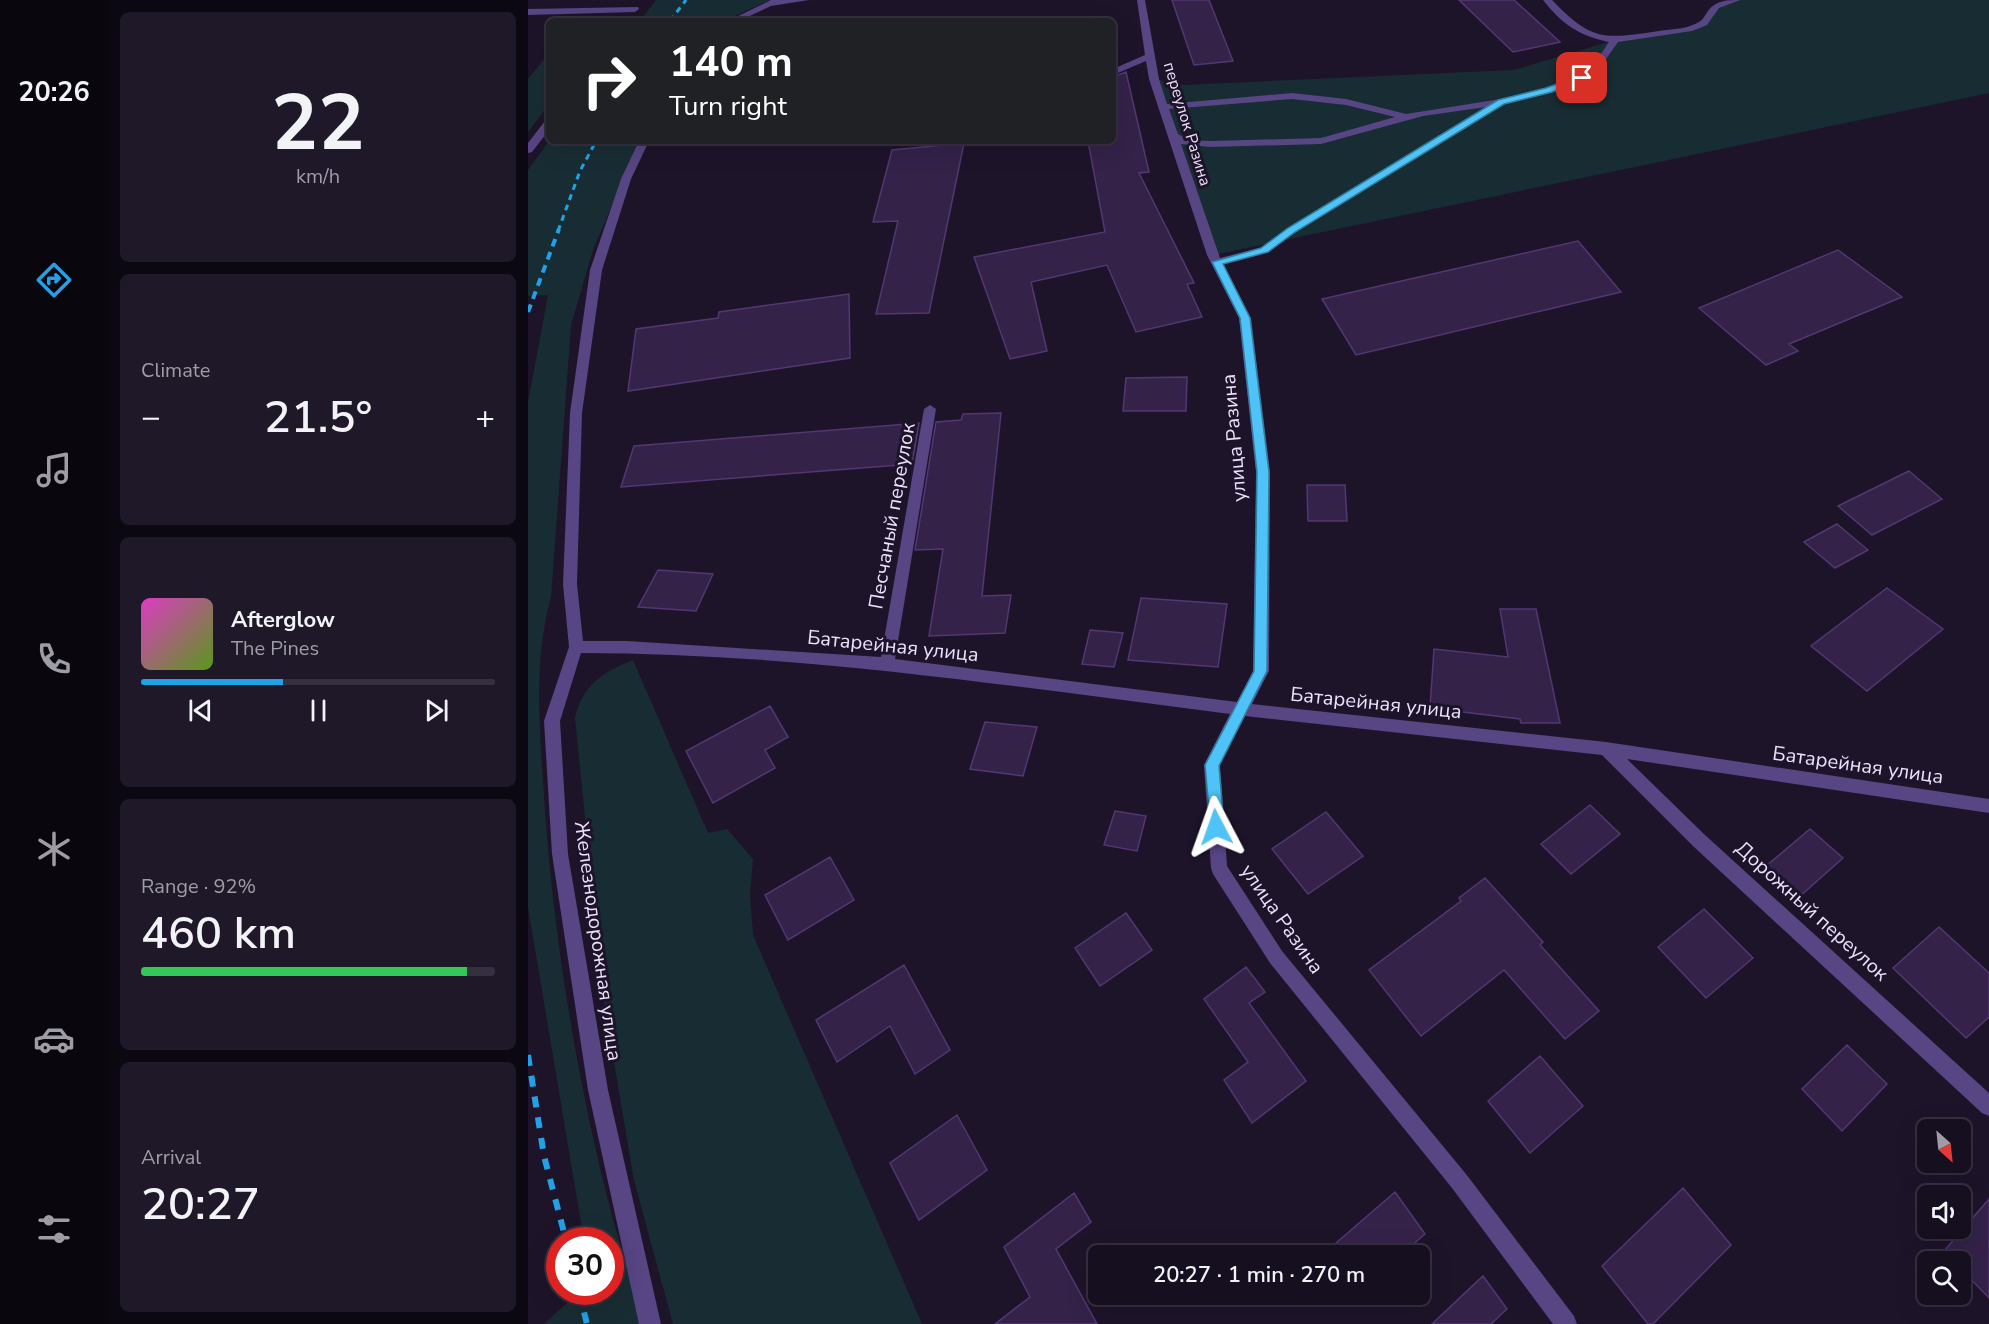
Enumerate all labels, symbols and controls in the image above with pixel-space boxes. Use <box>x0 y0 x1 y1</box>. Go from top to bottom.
text: 140 m <box>669 34 793 91</box>
icon: right <box>570 42 648 120</box>
pin <box>1556 52 1607 103</box>
street label: переулок Разина <box>1158 59 1216 189</box>
icon: arrive <box>1565 61 1598 94</box>
text: 22 <box>271 70 365 177</box>
text: 20:26 <box>18 74 90 111</box>
text: Turn right <box>669 88 787 125</box>
text: km/h <box>296 163 340 190</box>
icon: directions <box>33 259 75 301</box>
text: Climate <box>141 357 210 384</box>
street label: улица Разина <box>1215 373 1253 503</box>
text: 21.5° <box>264 387 372 448</box>
text: − <box>141 395 161 440</box>
text: + <box>475 395 495 440</box>
street label: Песчаный переулок <box>862 420 922 611</box>
icon: music <box>33 449 75 491</box>
text: Afterglow <box>231 605 335 635</box>
street label: Батарейная улица <box>806 624 980 668</box>
text: The Pines <box>231 635 319 662</box>
icon: phone <box>33 638 75 680</box>
street label: Батарейная улица <box>1289 681 1463 725</box>
icon: previous <box>184 694 217 727</box>
icon: pause <box>302 694 335 727</box>
icon: next <box>420 694 453 727</box>
street label: Батарейная улица <box>1771 740 1945 790</box>
position arrow <box>1184 795 1248 859</box>
street label: Железнодорожная улица <box>568 819 628 1063</box>
icon: climate <box>33 828 75 870</box>
street label: Дорожный переулок <box>1730 835 1895 987</box>
street label: улица Разина <box>1234 859 1330 979</box>
text: Range · 92% <box>141 873 256 900</box>
text: 460 km <box>141 903 296 964</box>
icon: car <box>33 1018 75 1060</box>
north arrow <box>1917 1119 1971 1173</box>
map controls <box>1917 1119 1971 1305</box>
text: Arrival <box>141 1144 201 1171</box>
text: 20:27 <box>141 1174 260 1235</box>
button: sound <box>1917 1185 1971 1239</box>
icon: filters <box>33 1208 75 1250</box>
speed limit sign: 30 <box>546 1227 624 1305</box>
button: search <box>1917 1251 1971 1305</box>
text: 20:27 · 1 min · 270 m <box>1153 1260 1365 1290</box>

